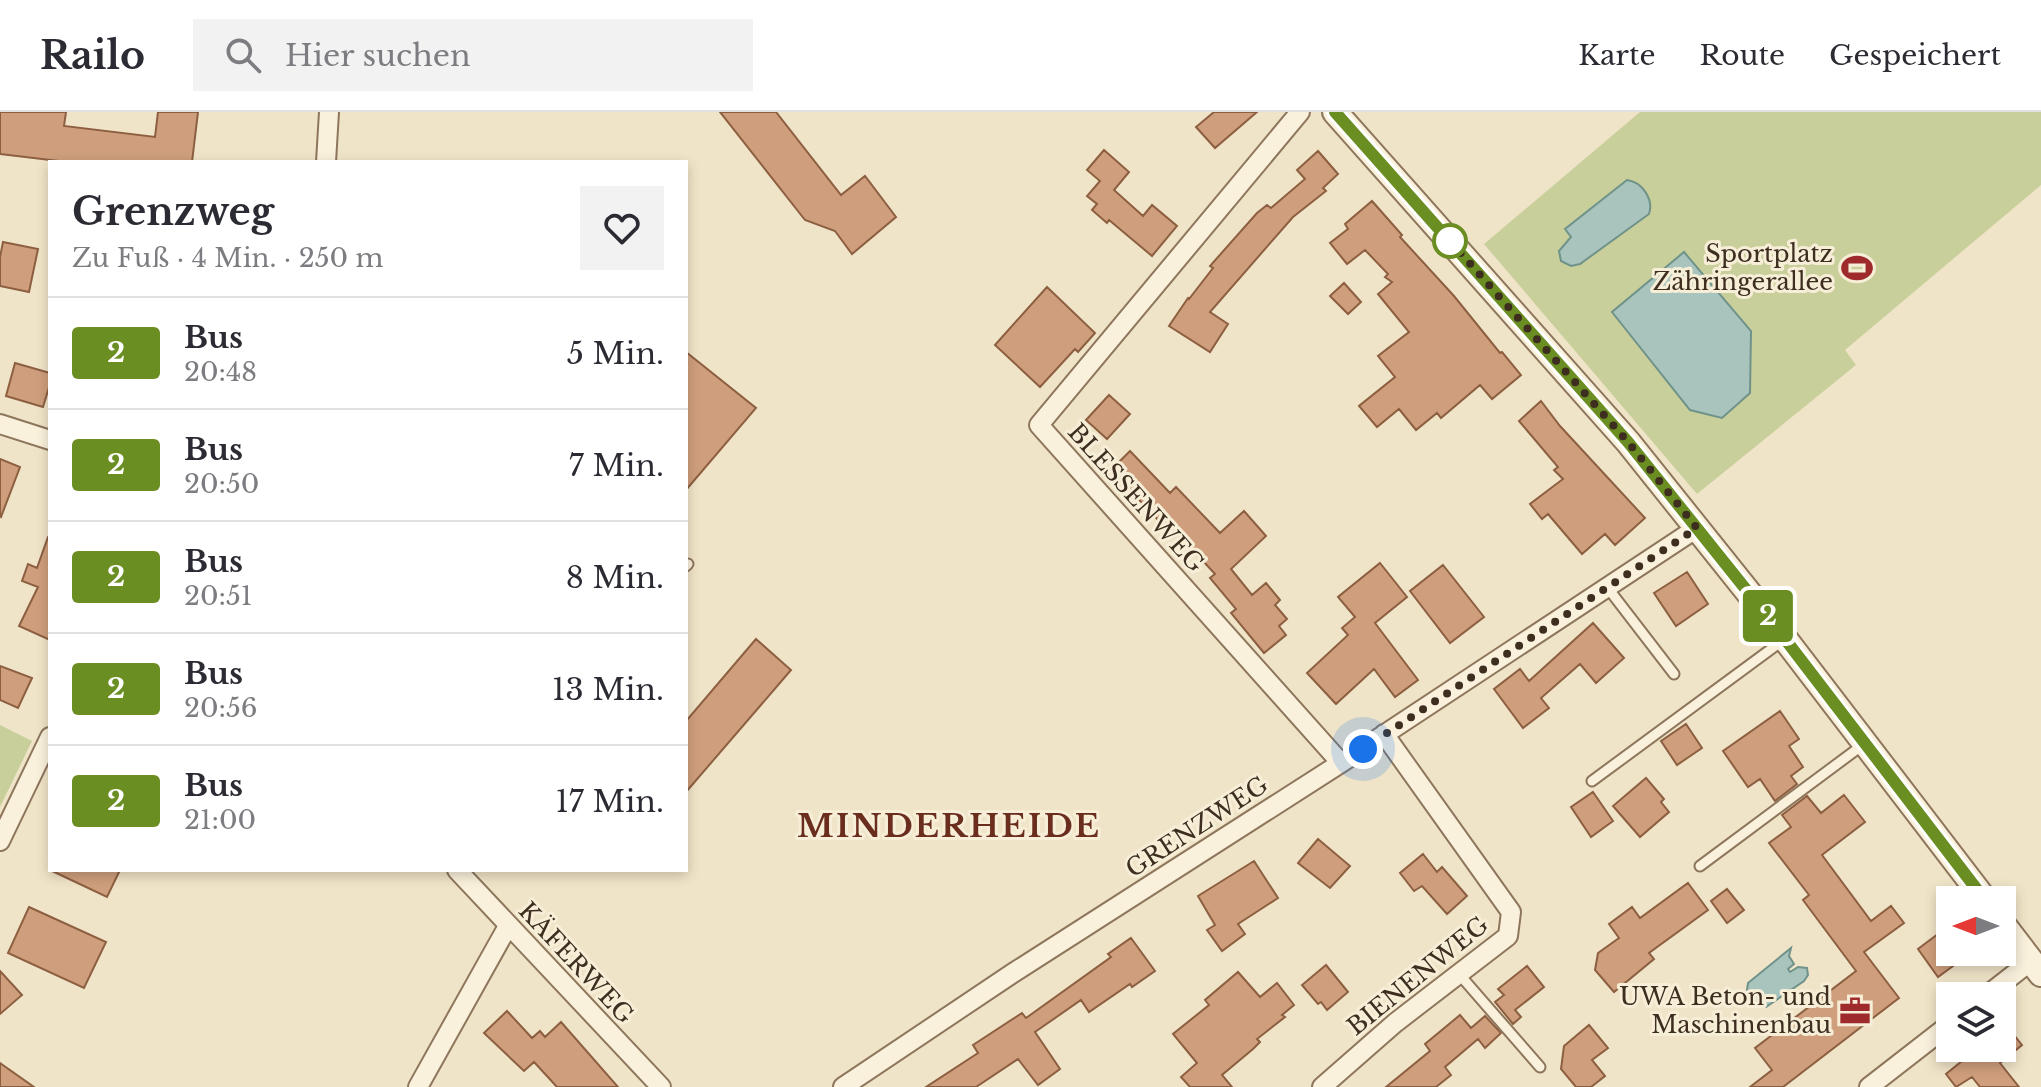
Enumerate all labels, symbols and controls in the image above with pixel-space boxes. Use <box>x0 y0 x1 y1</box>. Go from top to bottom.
search box <box>193 19 753 91</box>
text: Railo <box>40 32 145 79</box>
icon: search <box>221 33 265 77</box>
text: Hier suchen <box>285 37 471 74</box>
text: Karte <box>1578 38 1656 73</box>
text: Route <box>1700 38 1785 73</box>
text: Gespeichert <box>1829 38 2001 73</box>
button: heart <box>580 186 664 270</box>
text: Grenzweg <box>72 188 274 235</box>
unlabelled marker <box>1433 224 1467 258</box>
place label: Sportplatz Zähringerallee <box>1653 239 1833 296</box>
text: Zu Fuß · 4 Min. · 250 m <box>72 242 383 274</box>
sports icon: Sportplatz Zähringerallee <box>1840 251 1874 285</box>
text: Bus <box>184 319 243 356</box>
text: 2 <box>107 335 125 370</box>
text: 5 Min. <box>567 335 664 372</box>
text: 20:48 <box>184 356 257 388</box>
street label: BLESSENWEG <box>1062 417 1211 578</box>
text: Bus <box>184 431 243 468</box>
text: 2 <box>107 447 125 482</box>
text: 7 Min. <box>569 447 664 484</box>
text: 20:50 <box>184 468 259 500</box>
text: Bus <box>184 543 243 580</box>
text: 2 <box>107 559 125 594</box>
text: 8 Min. <box>566 559 664 596</box>
text: 20:51 <box>184 580 252 612</box>
line badge: 2 <box>1742 590 1794 642</box>
text: 2 <box>1759 598 1777 633</box>
text: Bus <box>184 655 243 692</box>
text: 2 <box>107 671 125 706</box>
text: 13 Min. <box>552 671 664 708</box>
text: 20:56 <box>184 692 257 724</box>
your location <box>1343 729 1383 769</box>
text: Bus <box>184 767 243 804</box>
street label: GRENZWEG <box>1120 770 1273 883</box>
text: 2 <box>107 783 125 818</box>
text: 17 Min. <box>555 783 664 820</box>
text: 21:00 <box>184 804 256 836</box>
district label: MINDERHEIDE <box>797 806 1101 846</box>
north arrow <box>1936 886 2016 966</box>
map controls <box>1936 886 2016 1062</box>
street label: KÄFERWEG <box>513 896 640 1029</box>
street label: BIENENWEG <box>1341 910 1494 1041</box>
place label: UWA Beton- und Maschinenbau <box>1619 982 1831 1039</box>
button: layers <box>1936 982 2016 1062</box>
office icon: UWA Beton- und Maschinenbau <box>1838 994 1872 1028</box>

